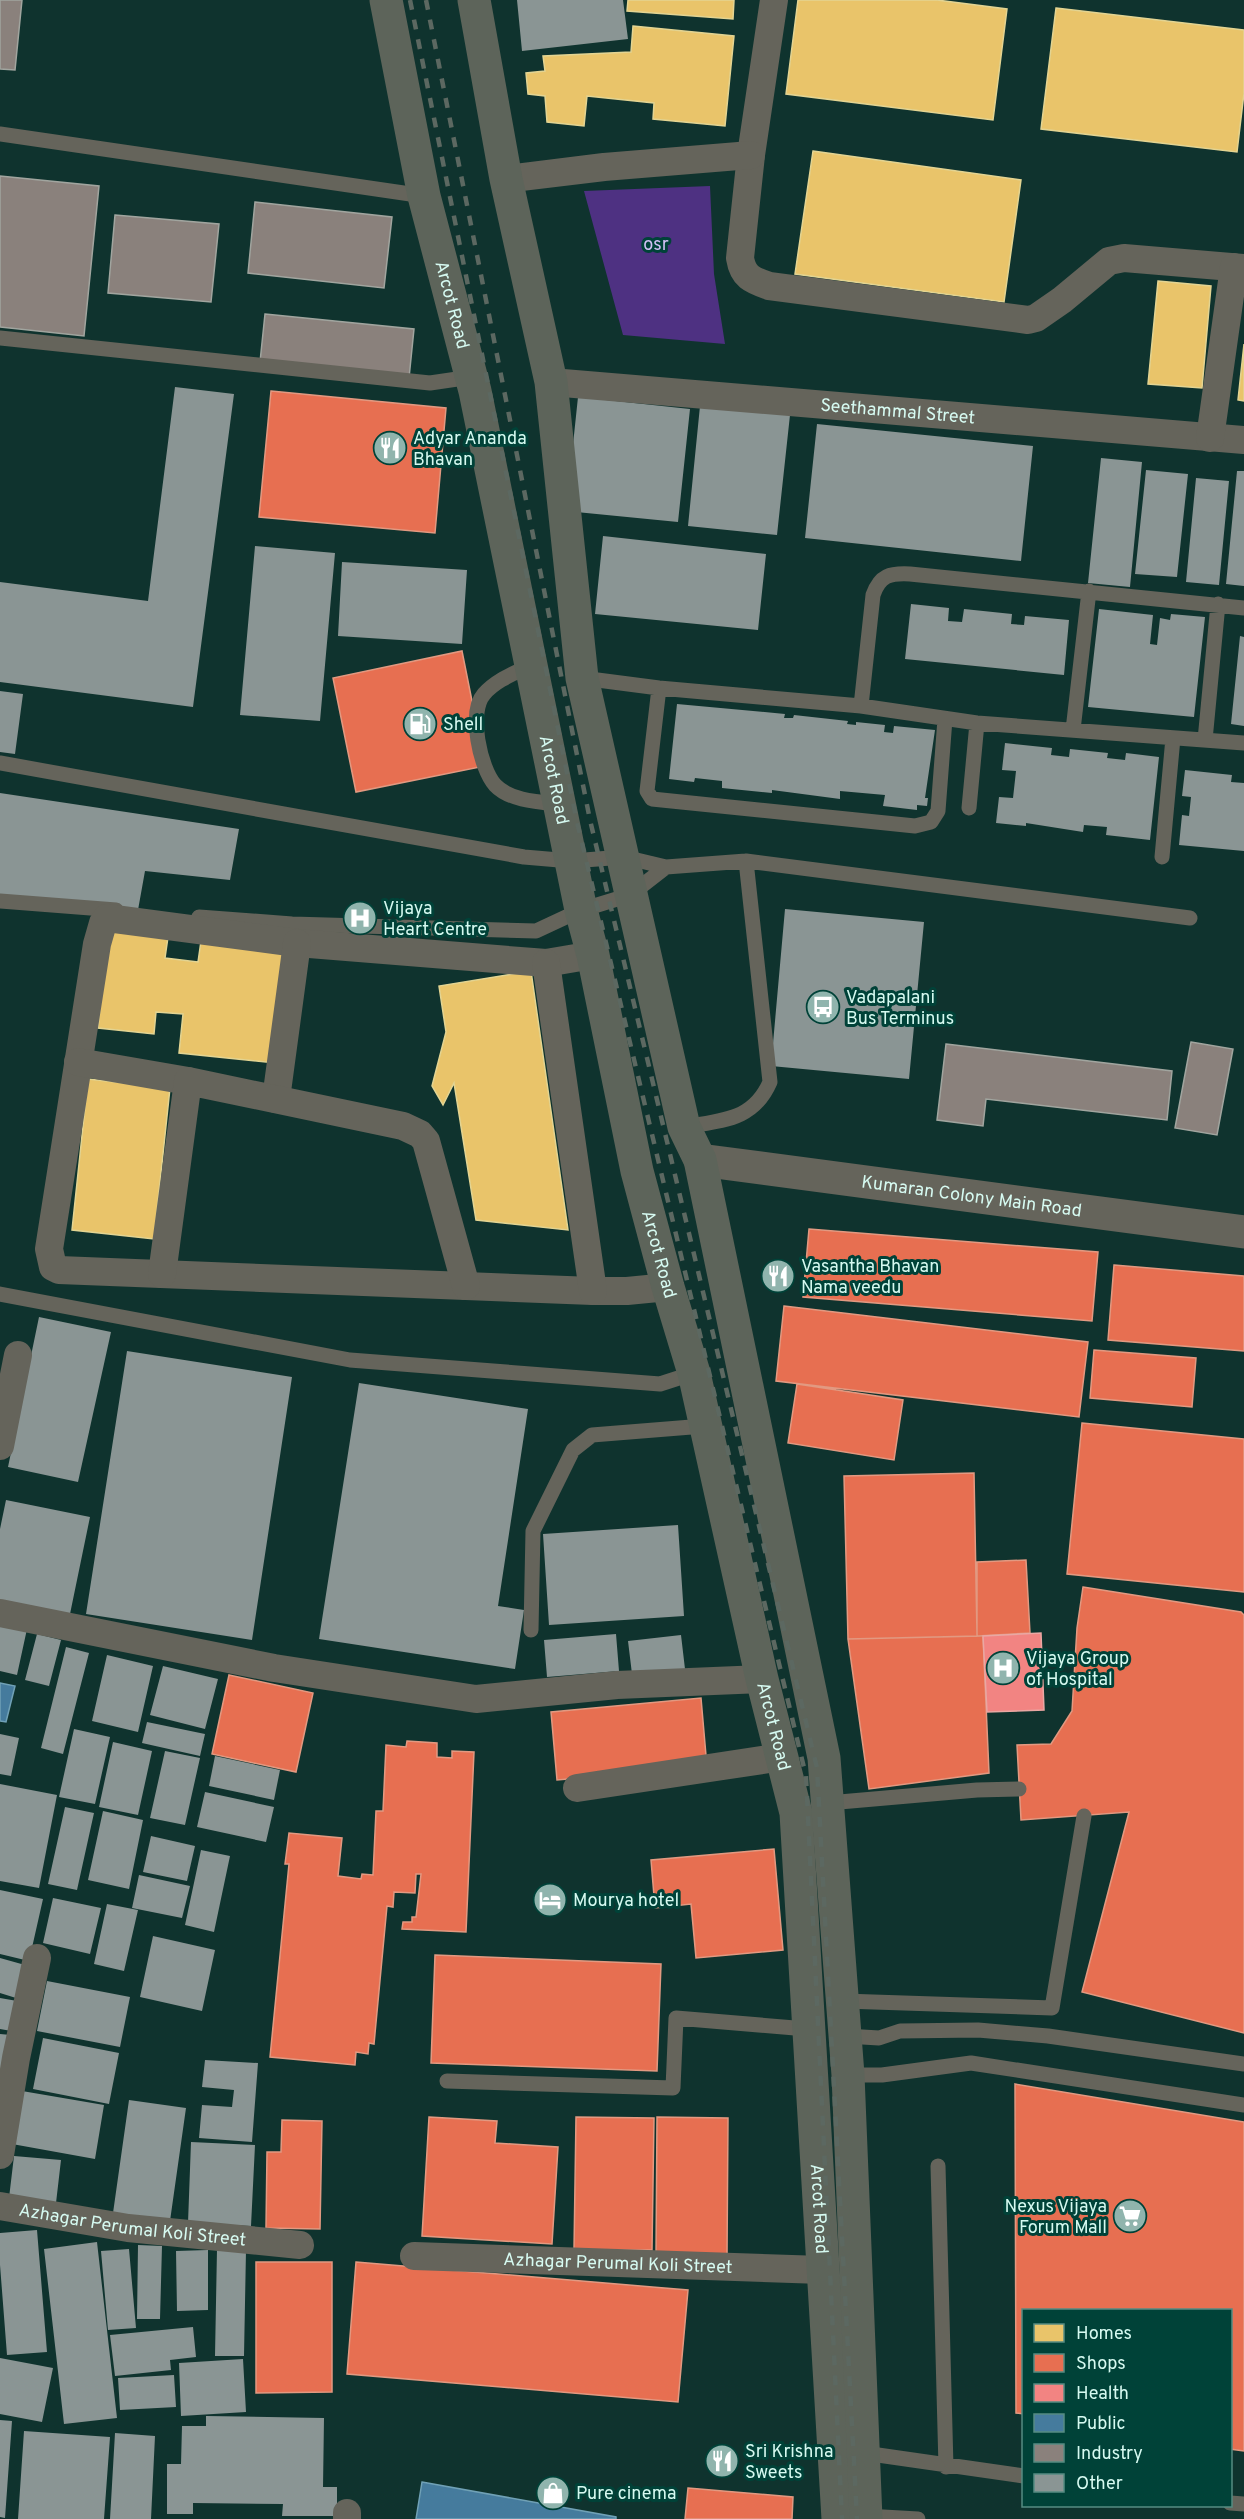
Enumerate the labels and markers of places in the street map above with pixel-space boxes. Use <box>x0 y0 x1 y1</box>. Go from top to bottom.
place label: Adyar Ananda Bhavan <box>413 428 527 472</box>
restaurant icon: Adyar Ananda Bhavan <box>372 430 408 466</box>
fuel station icon: Shell <box>402 706 438 742</box>
place label: Shell <box>443 714 483 737</box>
place label: Vijaya Heart Centre <box>383 898 487 942</box>
hospital icon: Vijaya Heart Centre <box>342 900 378 936</box>
place label: Vadapalani Bus Terminus <box>846 987 954 1031</box>
bus stop icon: Vadapalani Bus Terminus <box>805 989 841 1025</box>
place label: Vasantha Bhavan Nama veedu <box>801 1256 939 1300</box>
restaurant icon: Vasantha Bhavan Nama veedu <box>760 1258 796 1294</box>
place label: Vijaya Group of Hospital <box>1026 1648 1129 1692</box>
hospital icon: Vijaya Group of Hospital <box>985 1650 1021 1686</box>
hotel icon: Mourya hotel <box>532 1882 568 1918</box>
place label: Mourya hotel <box>573 1890 679 1913</box>
place label: Nexus Vijaya Forum Mall <box>1004 2196 1107 2240</box>
supermarket icon: Nexus Vijaya Forum Mall <box>1112 2198 1148 2234</box>
place label: Sri Krishna Sweets <box>745 2441 833 2485</box>
restaurant icon: Sri Krishna Sweets <box>704 2443 740 2479</box>
shop icon: Pure cinema <box>535 2475 571 2511</box>
place label: Pure cinema <box>576 2483 676 2506</box>

